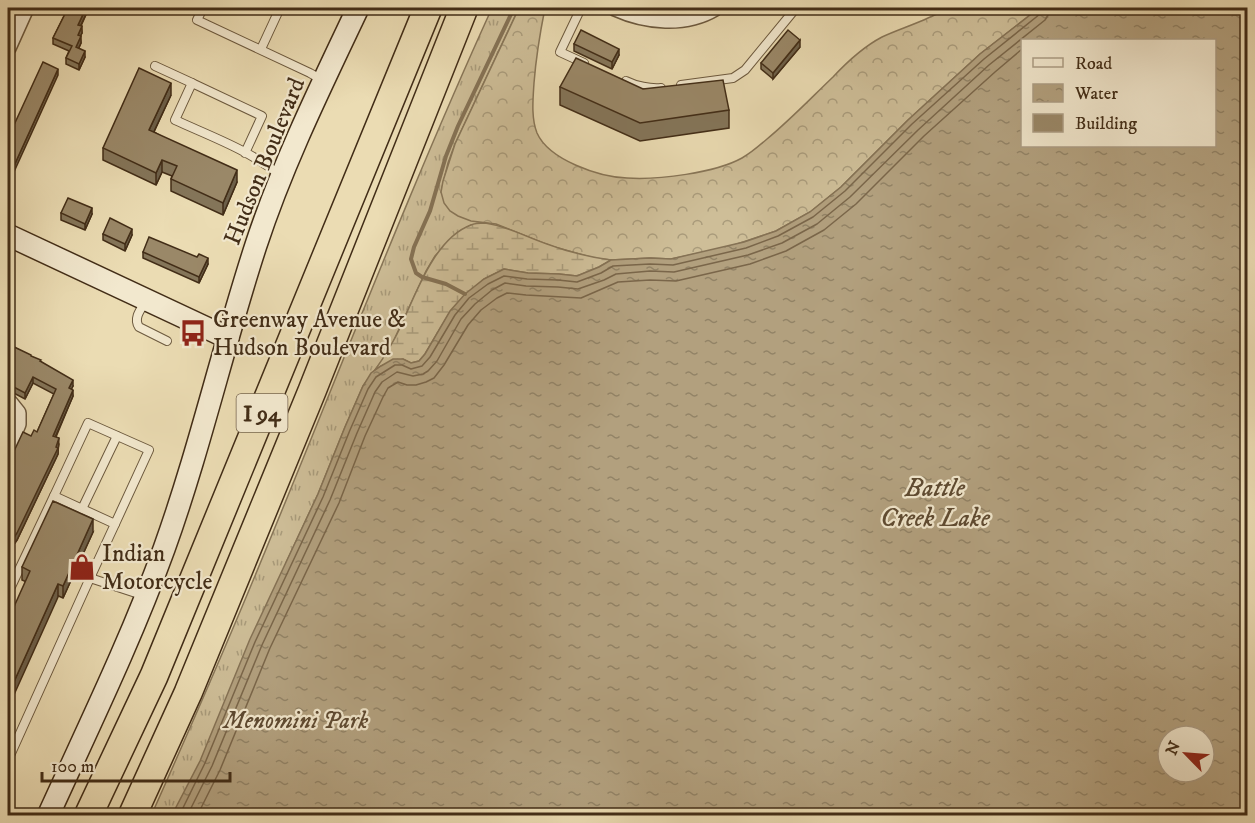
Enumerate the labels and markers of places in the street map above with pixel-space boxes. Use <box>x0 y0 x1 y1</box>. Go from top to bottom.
place label: Greenway Avenue & Hudson Boulevard <box>213 305 406 363</box>
bus stop icon: Greenway Avenue & Hudson Boulevard <box>178 318 208 348</box>
place label: Indian Motorcycle <box>102 539 212 597</box>
shop icon: Indian Motorcycle <box>67 552 97 582</box>

